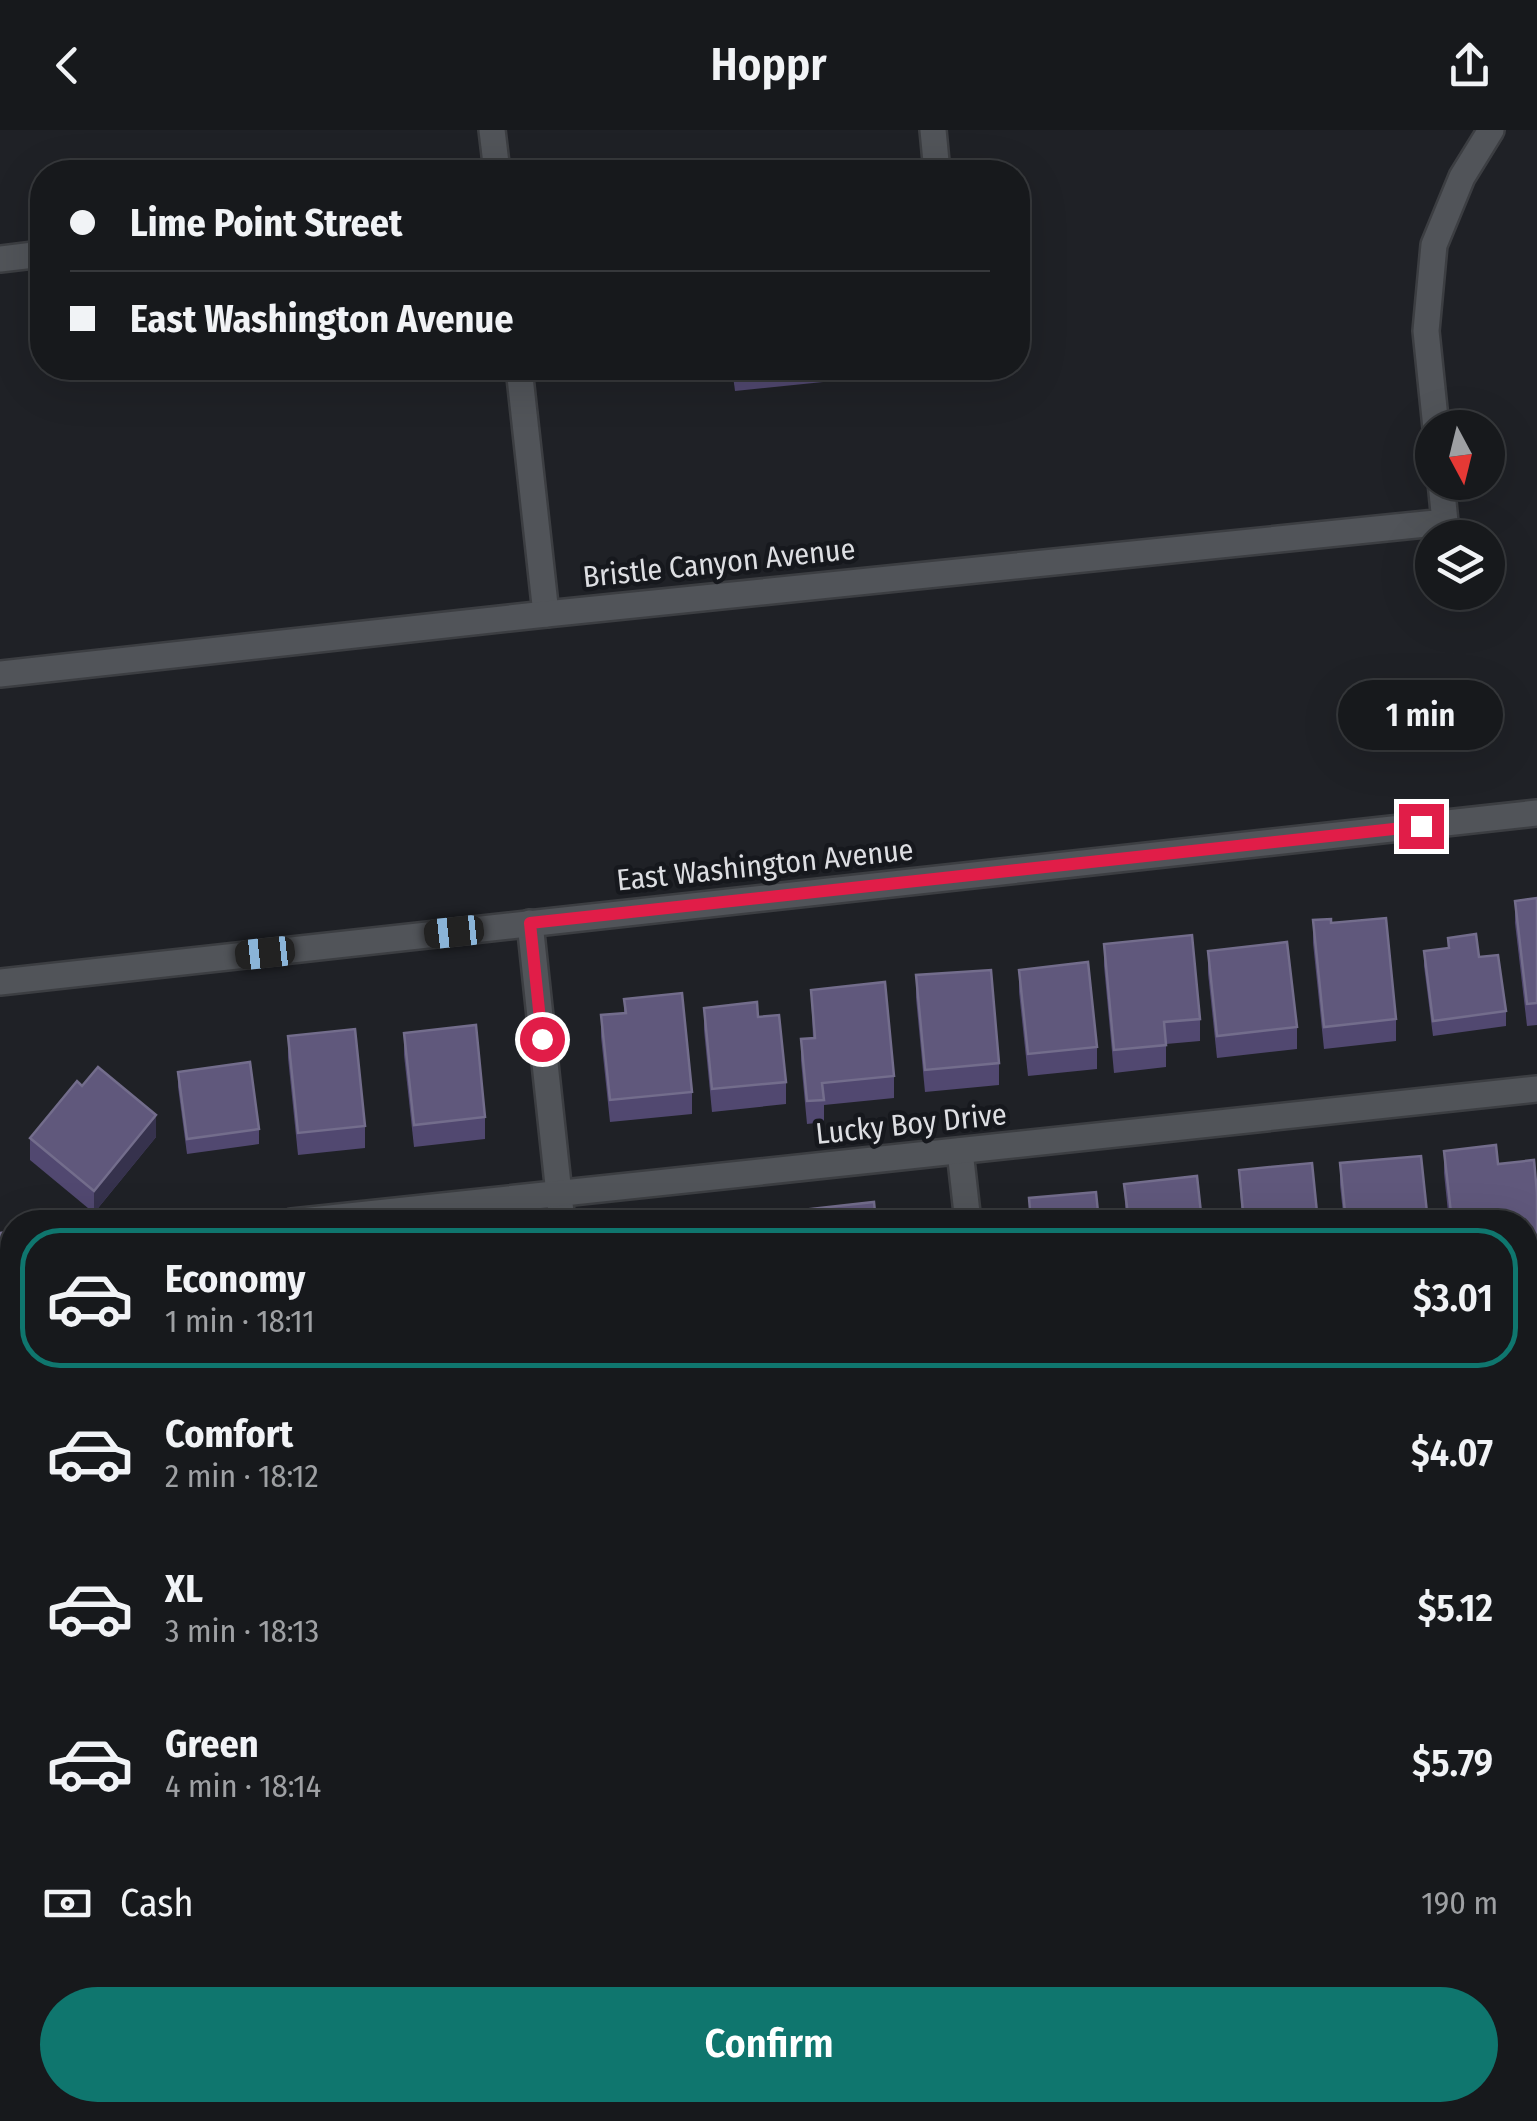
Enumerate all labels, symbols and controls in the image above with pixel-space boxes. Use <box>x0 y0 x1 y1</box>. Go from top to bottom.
icon: back <box>40 38 95 93</box>
text: Hoppr <box>710 38 827 92</box>
icon: share <box>1442 38 1497 93</box>
text: Lime Point Street <box>130 200 402 246</box>
text: East Washington Avenue <box>130 296 513 342</box>
north arrow <box>1415 410 1505 500</box>
map controls <box>1415 410 1505 610</box>
button: layers <box>1415 520 1505 610</box>
street label: Bristle Canyon Avenue <box>581 531 857 595</box>
callout: 1 min <box>1338 681 1504 751</box>
text: 1 min <box>1386 696 1455 734</box>
route end <box>1399 804 1444 849</box>
street label: East Washington Avenue <box>615 832 915 898</box>
car <box>423 914 485 950</box>
car <box>234 935 296 971</box>
route start <box>520 1017 565 1062</box>
street label: Lucky Boy Drive <box>814 1096 1008 1152</box>
icon: car <box>45 1253 135 1343</box>
text: Economy <box>165 1256 305 1302</box>
text: $3.01 <box>1413 1275 1493 1321</box>
text: 1 min · 18:11 <box>165 1302 315 1340</box>
icon: car <box>45 1408 135 1498</box>
text: Comfort <box>165 1411 293 1457</box>
text: $4.07 <box>1411 1430 1493 1476</box>
text: 2 min · 18:12 <box>165 1457 319 1495</box>
icon: car <box>45 1563 135 1653</box>
text: XL <box>165 1566 203 1612</box>
text: $5.12 <box>1418 1585 1493 1631</box>
text: 3 min · 18:13 <box>165 1612 319 1650</box>
icon: car <box>45 1718 135 1808</box>
text: Green <box>165 1721 259 1767</box>
text: $5.79 <box>1412 1740 1493 1786</box>
text: 4 min · 18:14 <box>165 1767 321 1805</box>
icon: cash <box>40 1876 95 1931</box>
text: Cash <box>120 1880 194 1926</box>
text: 190 m <box>1421 1884 1498 1922</box>
button: Confirm <box>40 1987 1498 2102</box>

